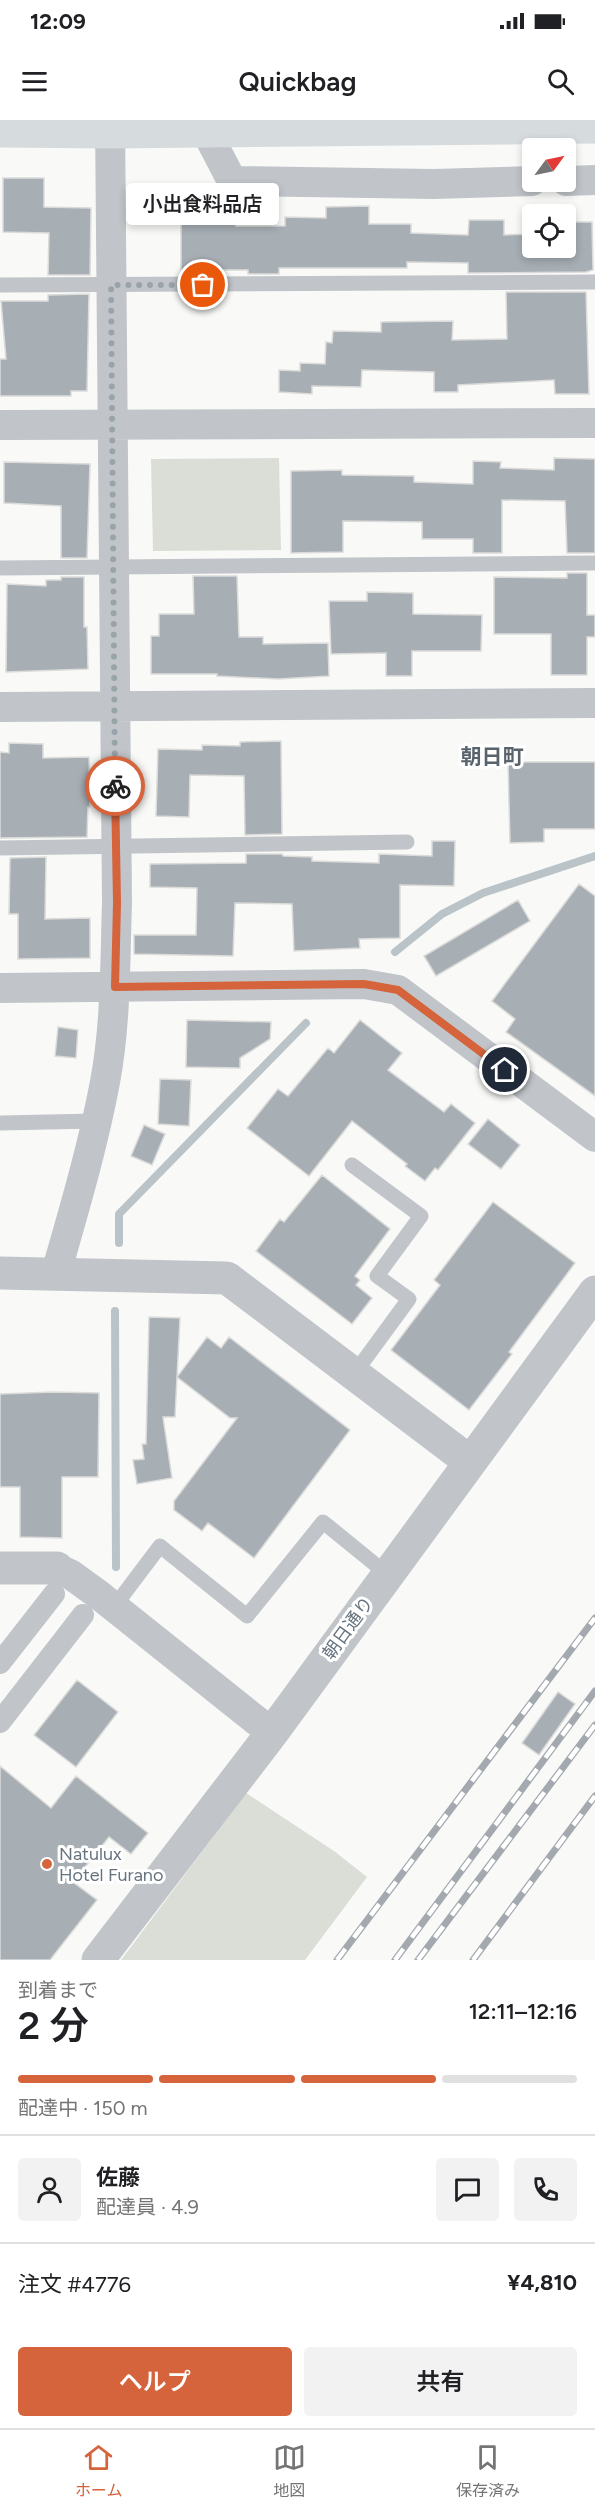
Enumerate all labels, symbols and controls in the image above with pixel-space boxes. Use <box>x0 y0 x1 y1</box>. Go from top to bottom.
text: 12:09 <box>30 8 86 35</box>
icon: menu <box>18 65 51 98</box>
text: Quickbag <box>238 65 357 98</box>
icon: search <box>544 65 577 98</box>
north arrow <box>522 138 576 192</box>
map controls <box>522 138 576 258</box>
callout: 小出食料品店 <box>127 183 280 225</box>
text: 小出食料品店 <box>143 192 263 216</box>
button: locate <box>522 204 576 258</box>
pin <box>177 259 228 310</box>
icon: bag <box>186 268 219 301</box>
district label: 朝日町 <box>461 744 524 769</box>
courier <box>85 756 145 816</box>
icon: bike <box>99 770 132 803</box>
pin <box>479 1044 530 1095</box>
icon: home <box>488 1053 521 1086</box>
street label: 朝日通り <box>318 1592 378 1664</box>
place label: Natulux Hotel Furano <box>59 1843 163 1886</box>
marker: Natulux Hotel Furano <box>40 1857 54 1871</box>
text: 到着まで <box>18 1978 98 2002</box>
text: 12:11–12:16 <box>469 1998 577 2025</box>
text: 2 分 <box>18 2002 89 2049</box>
text: 配達中 · 150 m <box>18 2096 148 2120</box>
button: person <box>18 2158 81 2221</box>
button: chat <box>436 2158 499 2221</box>
button: phone <box>514 2158 577 2221</box>
text: 佐藤 <box>96 2164 140 2191</box>
text: 配達員 · 4.9 <box>96 2195 199 2219</box>
text: ¥4,810 <box>507 2269 577 2296</box>
text: 注文 #4776 <box>18 2271 131 2298</box>
button: ヘルプ <box>18 2347 292 2416</box>
button: 共有 <box>304 2347 577 2416</box>
tab: ホーム <box>75 2441 123 2501</box>
tab: 地図 <box>273 2441 306 2501</box>
tab: 保存済み <box>456 2441 520 2501</box>

